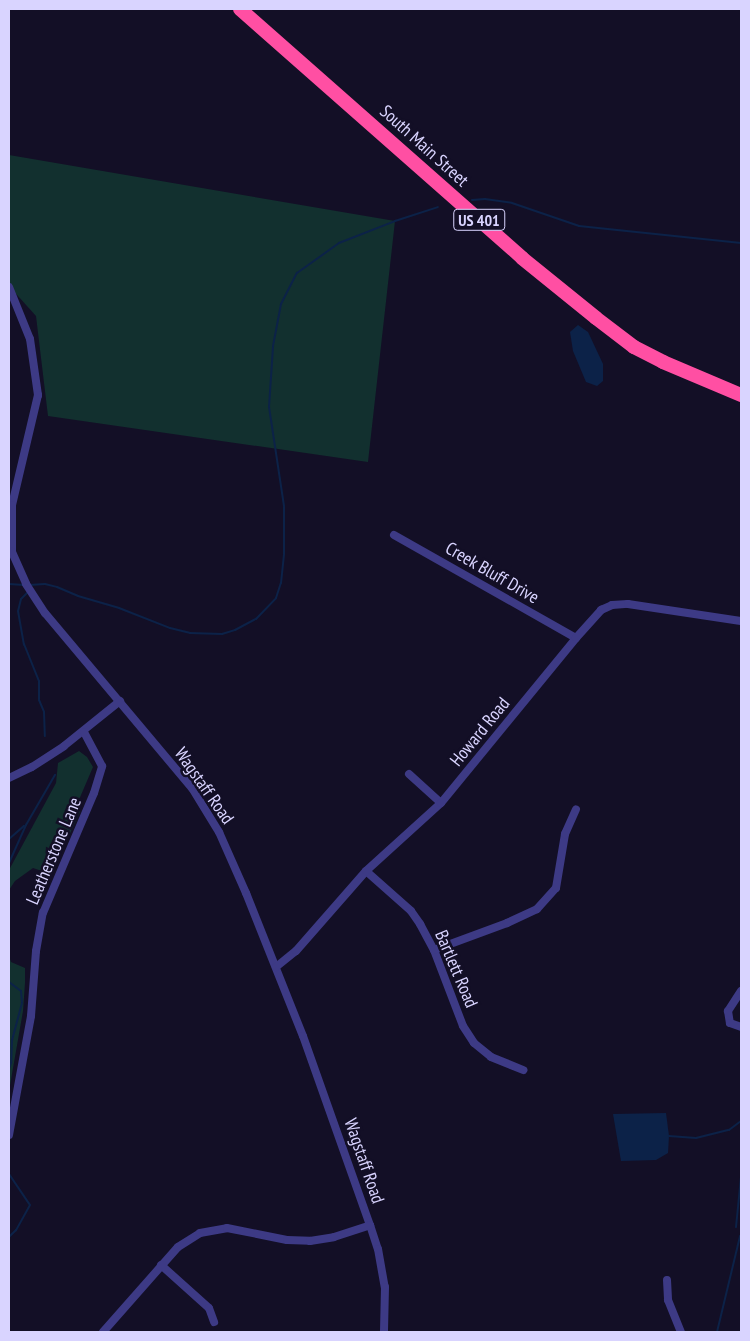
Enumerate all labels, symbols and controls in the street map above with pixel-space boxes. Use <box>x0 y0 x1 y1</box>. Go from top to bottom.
street label: South Main Street <box>375 101 473 191</box>
road number: US 401 <box>453 206 505 234</box>
street label: Creek Bluff Drive <box>441 537 543 609</box>
street label: Howard Road <box>446 693 514 771</box>
street label: Wagstaff Road <box>170 744 238 828</box>
street label: Leatherstone Lane <box>22 794 86 908</box>
street label: Bartlett Road <box>430 927 482 1011</box>
street label: Wagstaff Road <box>339 1116 389 1206</box>

